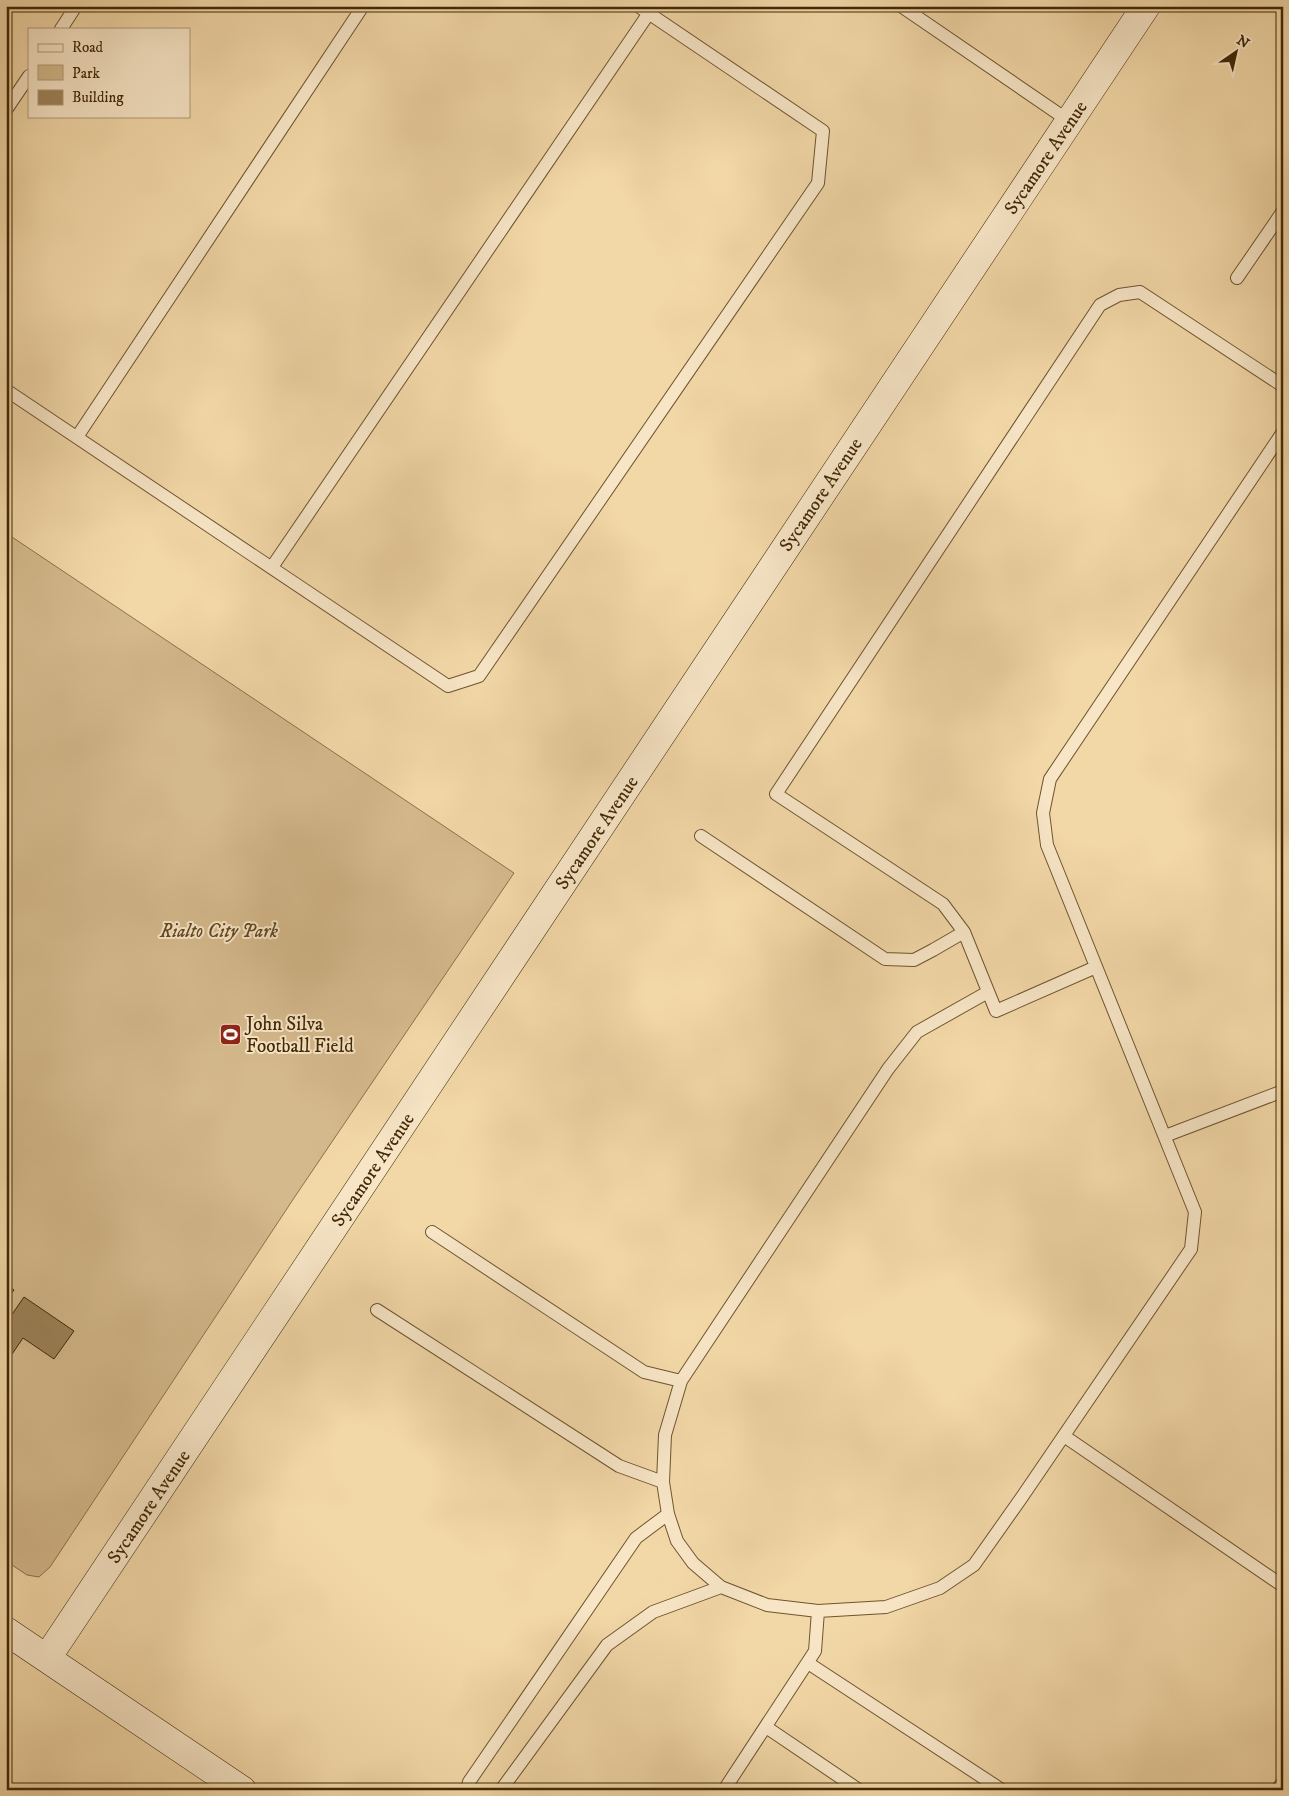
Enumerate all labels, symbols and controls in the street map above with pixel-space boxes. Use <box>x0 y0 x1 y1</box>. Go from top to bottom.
legend <box>28 28 190 118</box>
north arrow <box>1212 28 1262 78</box>
text: N <box>1233 31 1253 53</box>
text: Road <box>72 38 104 57</box>
text: Park <box>72 64 101 83</box>
text: Building <box>72 88 124 107</box>
street label: Sycamore Avenue <box>1000 97 1093 219</box>
street label: Sycamore Avenue <box>775 434 868 556</box>
street label: Sycamore Avenue <box>551 772 644 894</box>
park label: Rialto City Park <box>159 920 278 943</box>
place label: John Silva Football Field <box>244 1013 354 1058</box>
sports icon: John Silva Football Field <box>218 1022 242 1046</box>
street label: Sycamore Avenue <box>327 1109 420 1231</box>
street label: Sycamore Avenue <box>103 1446 196 1568</box>

